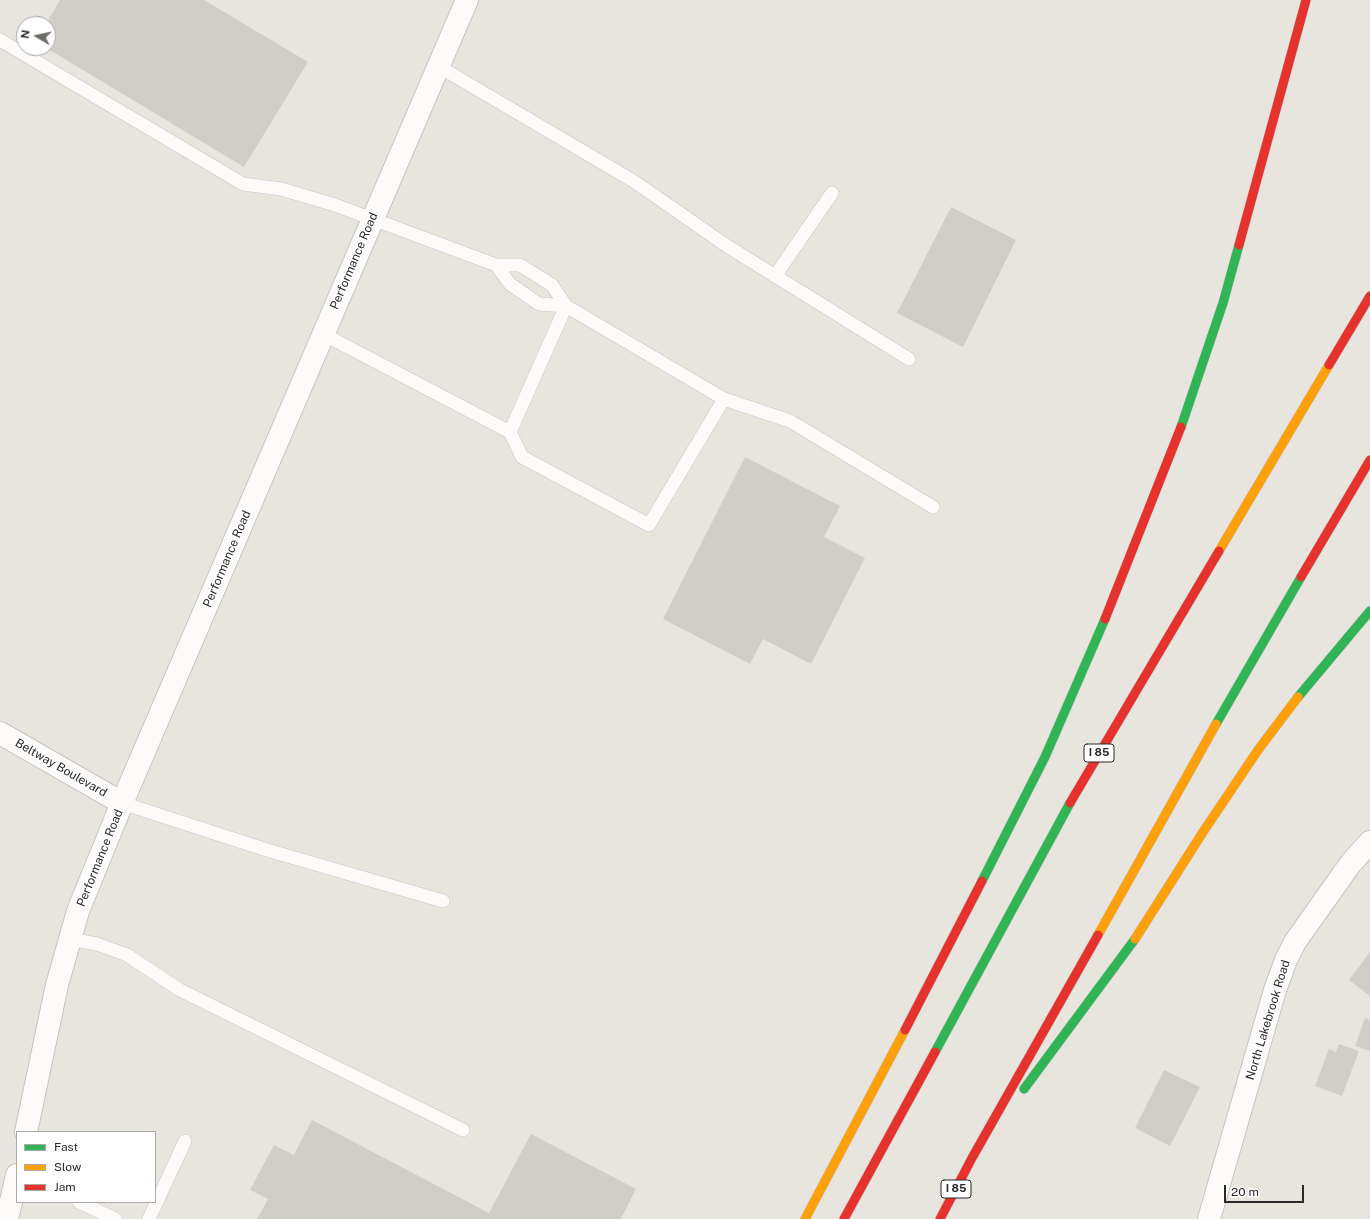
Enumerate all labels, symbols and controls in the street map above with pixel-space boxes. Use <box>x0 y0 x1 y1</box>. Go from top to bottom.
north arrow <box>16 16 56 56</box>
text: N <box>19 29 32 39</box>
street label: Performance Road <box>327 210 381 312</box>
street label: Performance Road <box>200 508 254 610</box>
street label: Beltway Boulevard <box>12 736 110 800</box>
road number: I 85 <box>1084 744 1114 762</box>
street label: Performance Road <box>74 807 126 909</box>
street label: North Lakebrook Road <box>1243 958 1293 1082</box>
legend <box>16 1131 156 1203</box>
text: Fast <box>54 1140 78 1154</box>
text: Slow <box>54 1160 81 1174</box>
scale bar <box>1226 1177 1306 1203</box>
text: Jam <box>54 1180 76 1194</box>
road number: I 85 <box>941 1180 971 1198</box>
text: 20 m <box>1231 1185 1259 1199</box>

